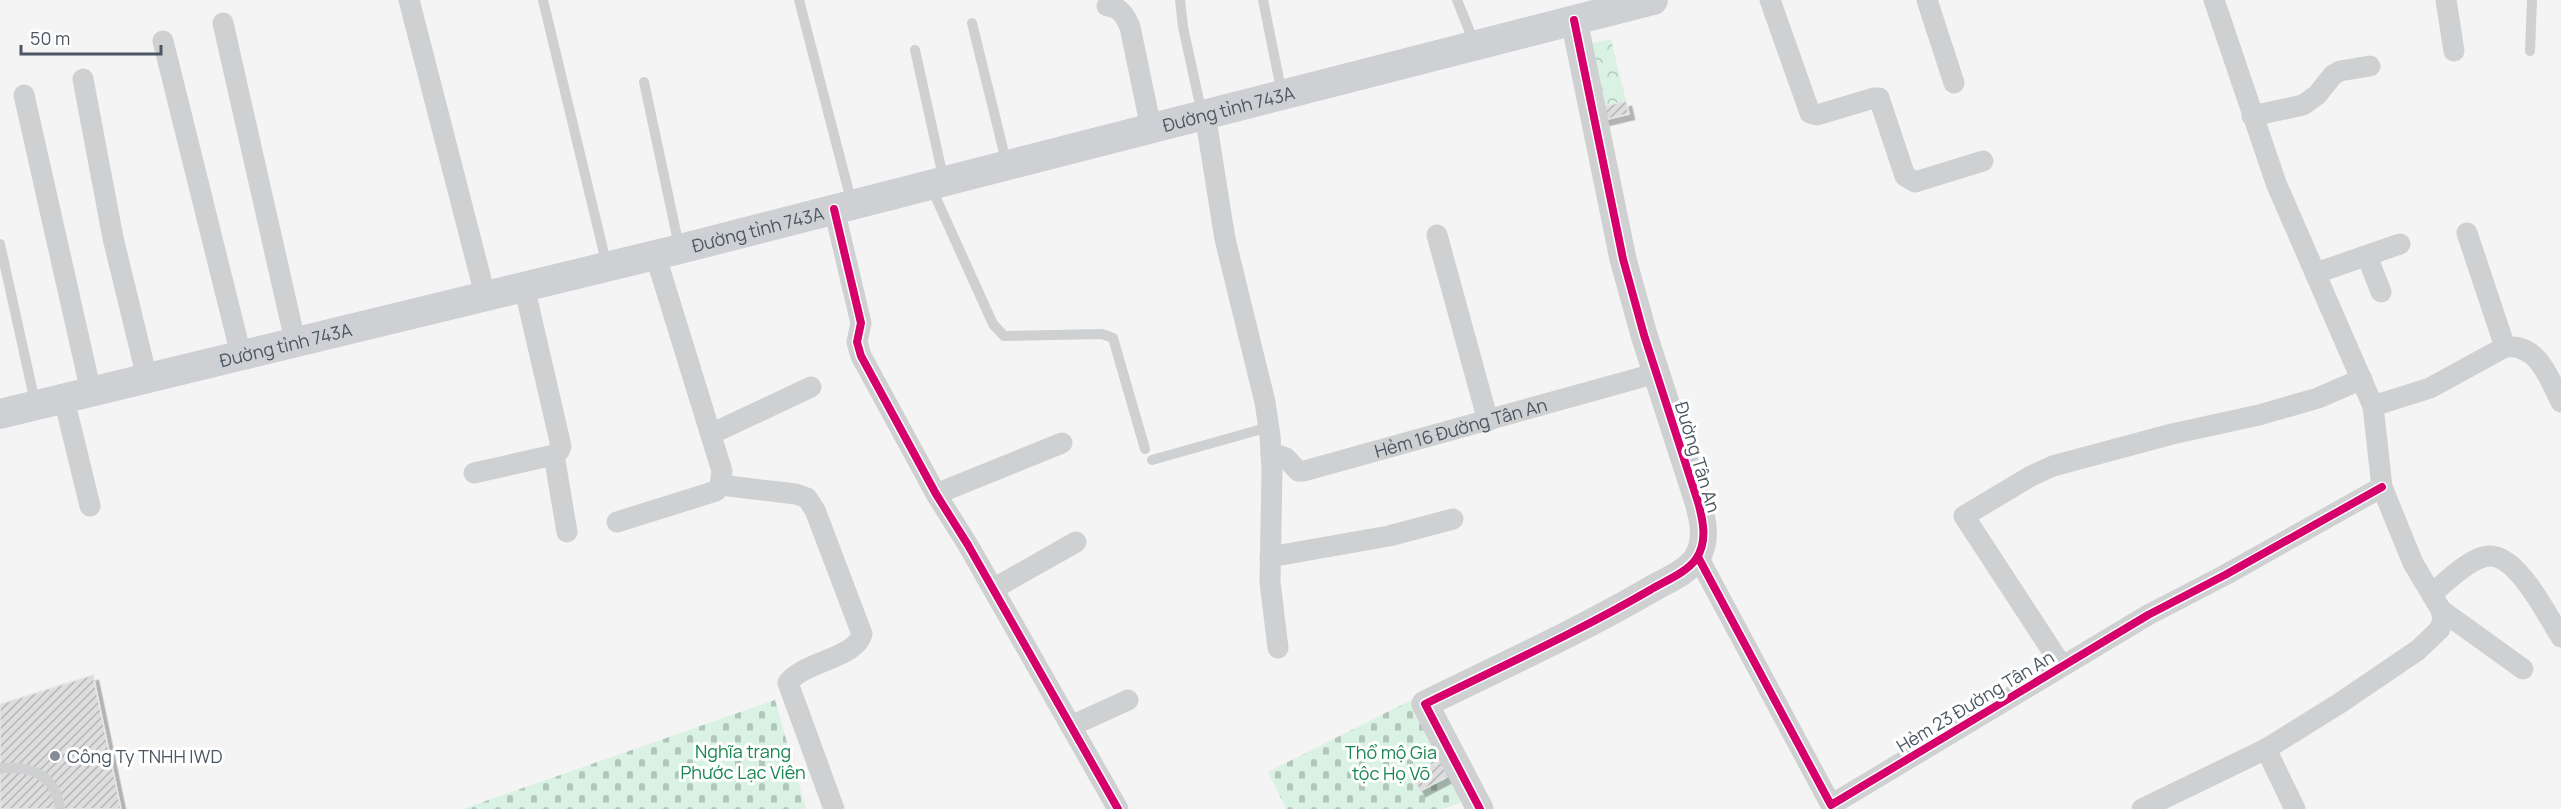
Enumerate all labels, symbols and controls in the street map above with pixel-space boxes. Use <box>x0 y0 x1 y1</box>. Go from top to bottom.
scale bar <box>21 18 160 56</box>
text: 50 m <box>30 26 70 50</box>
street label: Đường tỉnh 743A <box>1160 80 1298 137</box>
street label: Đường tỉnh 743A <box>689 201 827 258</box>
street label: Đường tỉnh 743A <box>217 317 355 372</box>
street label: Hẻm 16 Đường Tân An <box>1372 392 1550 463</box>
street label: Đường Tân An <box>1670 399 1726 515</box>
street label: Hẻm 23 Đường Tân An <box>1892 644 2058 758</box>
park label: Nghĩa trang Phước Lạc Viên <box>680 739 806 784</box>
park label: Thổ mộ Gia tộc Họ Võ <box>1345 740 1437 785</box>
place label: Công Ty TNHH IWD <box>67 744 222 768</box>
marker: Công Ty TNHH IWD <box>48 749 62 763</box>

